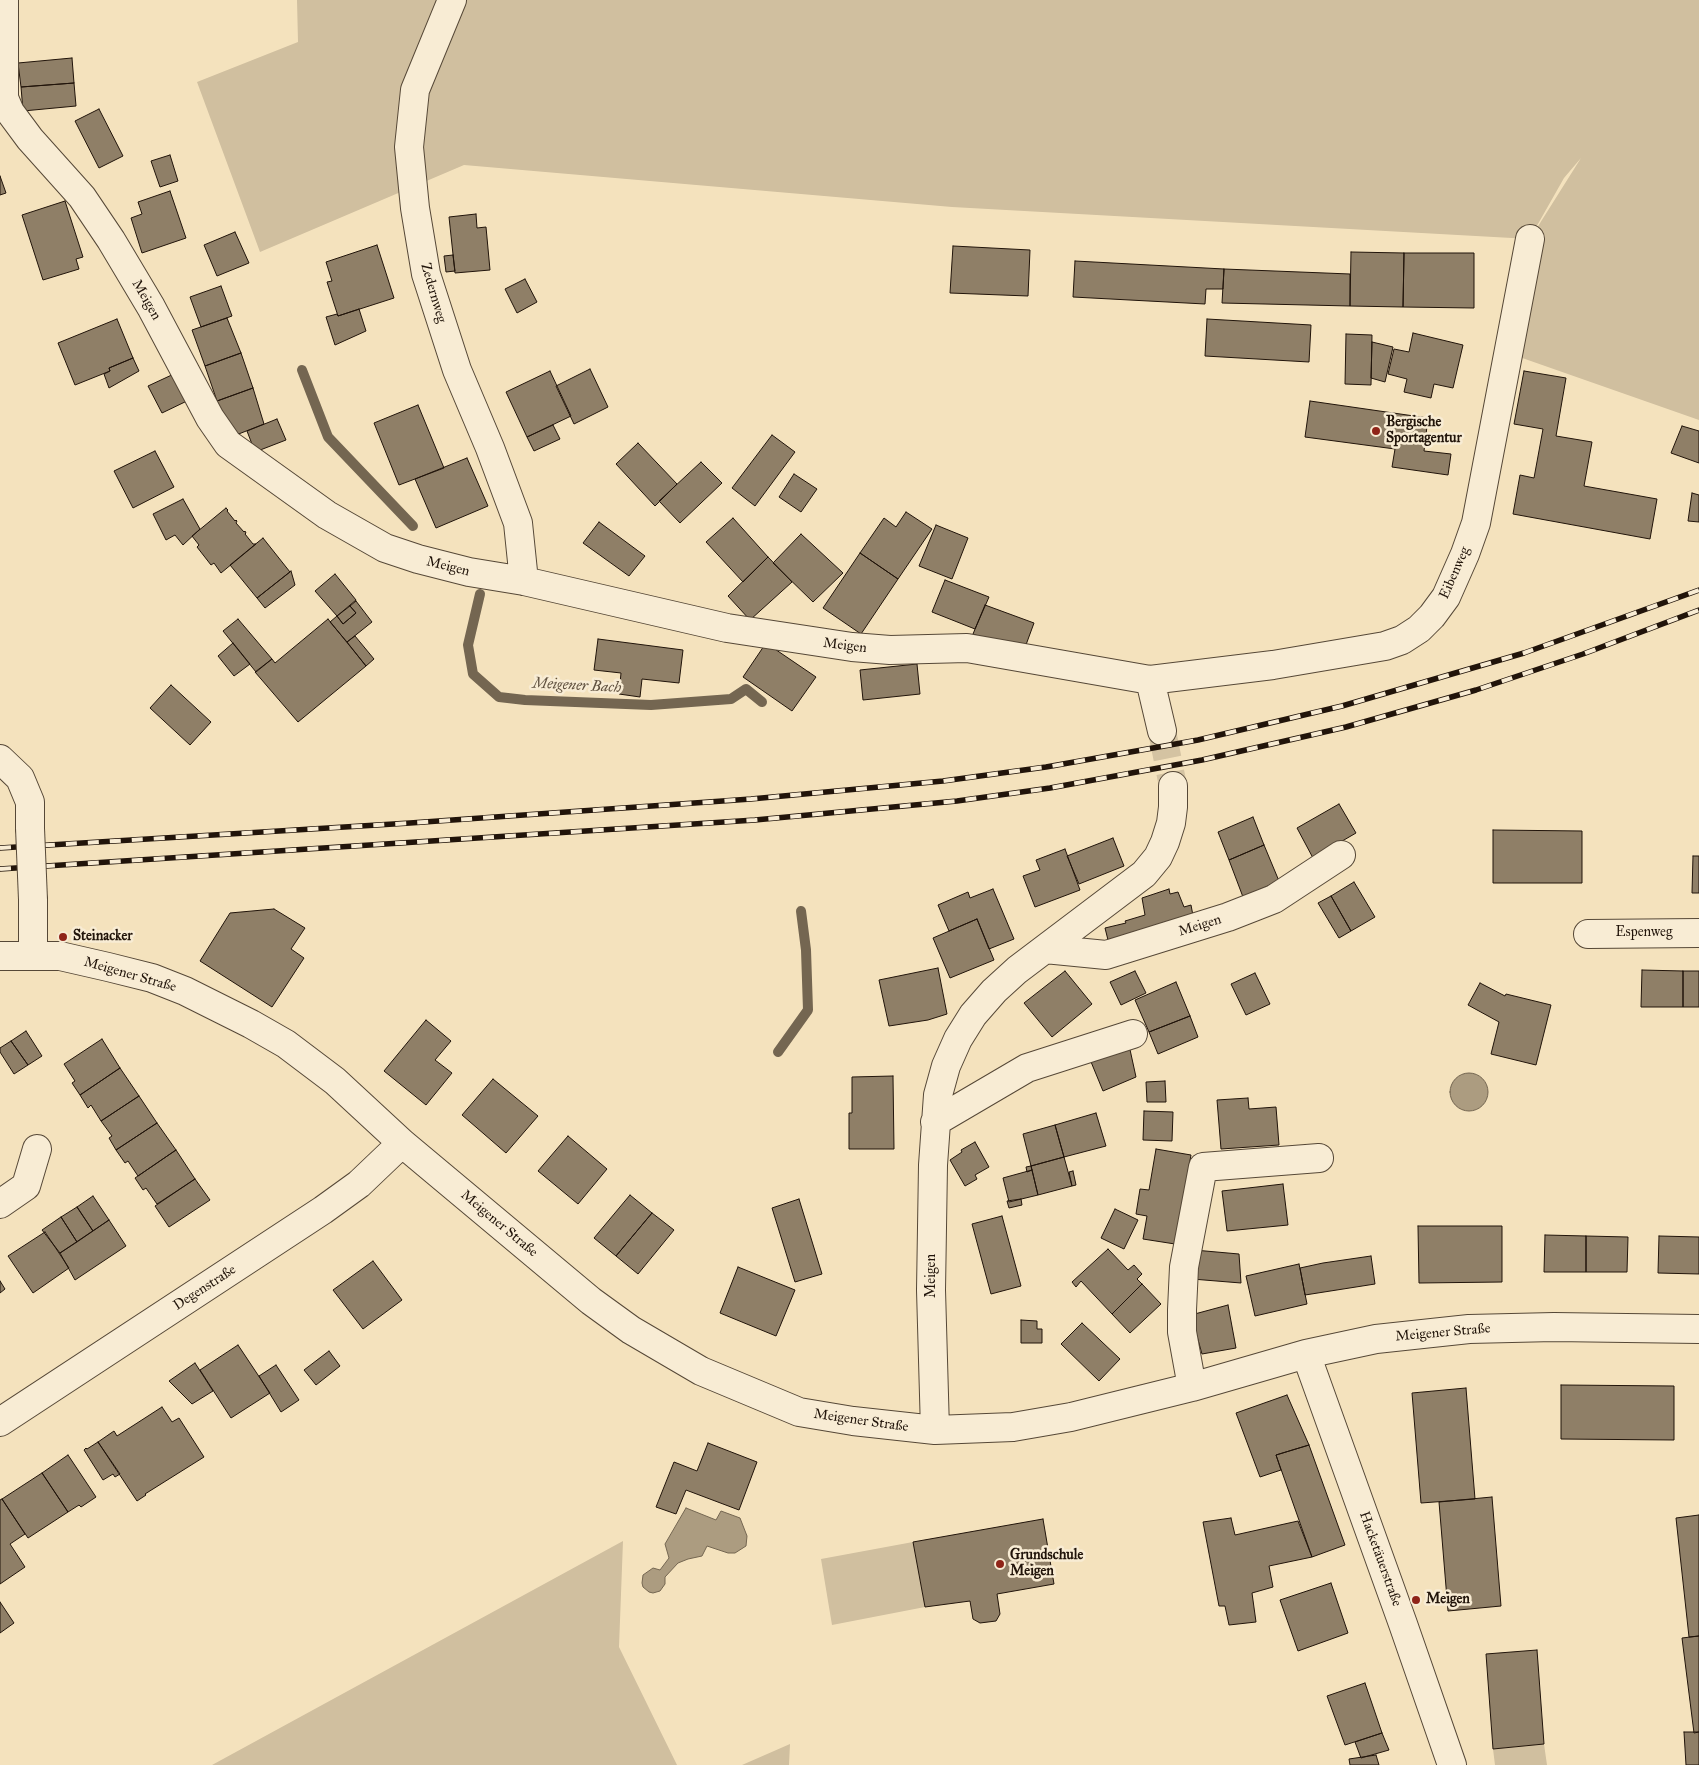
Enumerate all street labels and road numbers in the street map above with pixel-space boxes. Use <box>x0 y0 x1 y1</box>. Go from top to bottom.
street label: Zedernweg <box>416 261 450 325</box>
street label: Meigen <box>128 277 164 323</box>
street label: Eibenweg <box>1436 544 1474 602</box>
street label: Meigen <box>425 554 471 580</box>
street label: Meigen <box>822 635 868 657</box>
street label: Meigen <box>1177 912 1223 940</box>
street label: Espenweg <box>1616 925 1672 941</box>
street label: Meigener Straße <box>82 954 178 996</box>
street label: Meigener Straße <box>457 1187 541 1261</box>
street label: Meigen <box>924 1254 940 1298</box>
street label: Degenstraße <box>171 1262 239 1314</box>
street label: Meigener Straße <box>1395 1320 1491 1346</box>
street label: Meigener Straße <box>813 1406 909 1436</box>
street label: Hacketäuerstraße <box>1355 1509 1405 1609</box>

